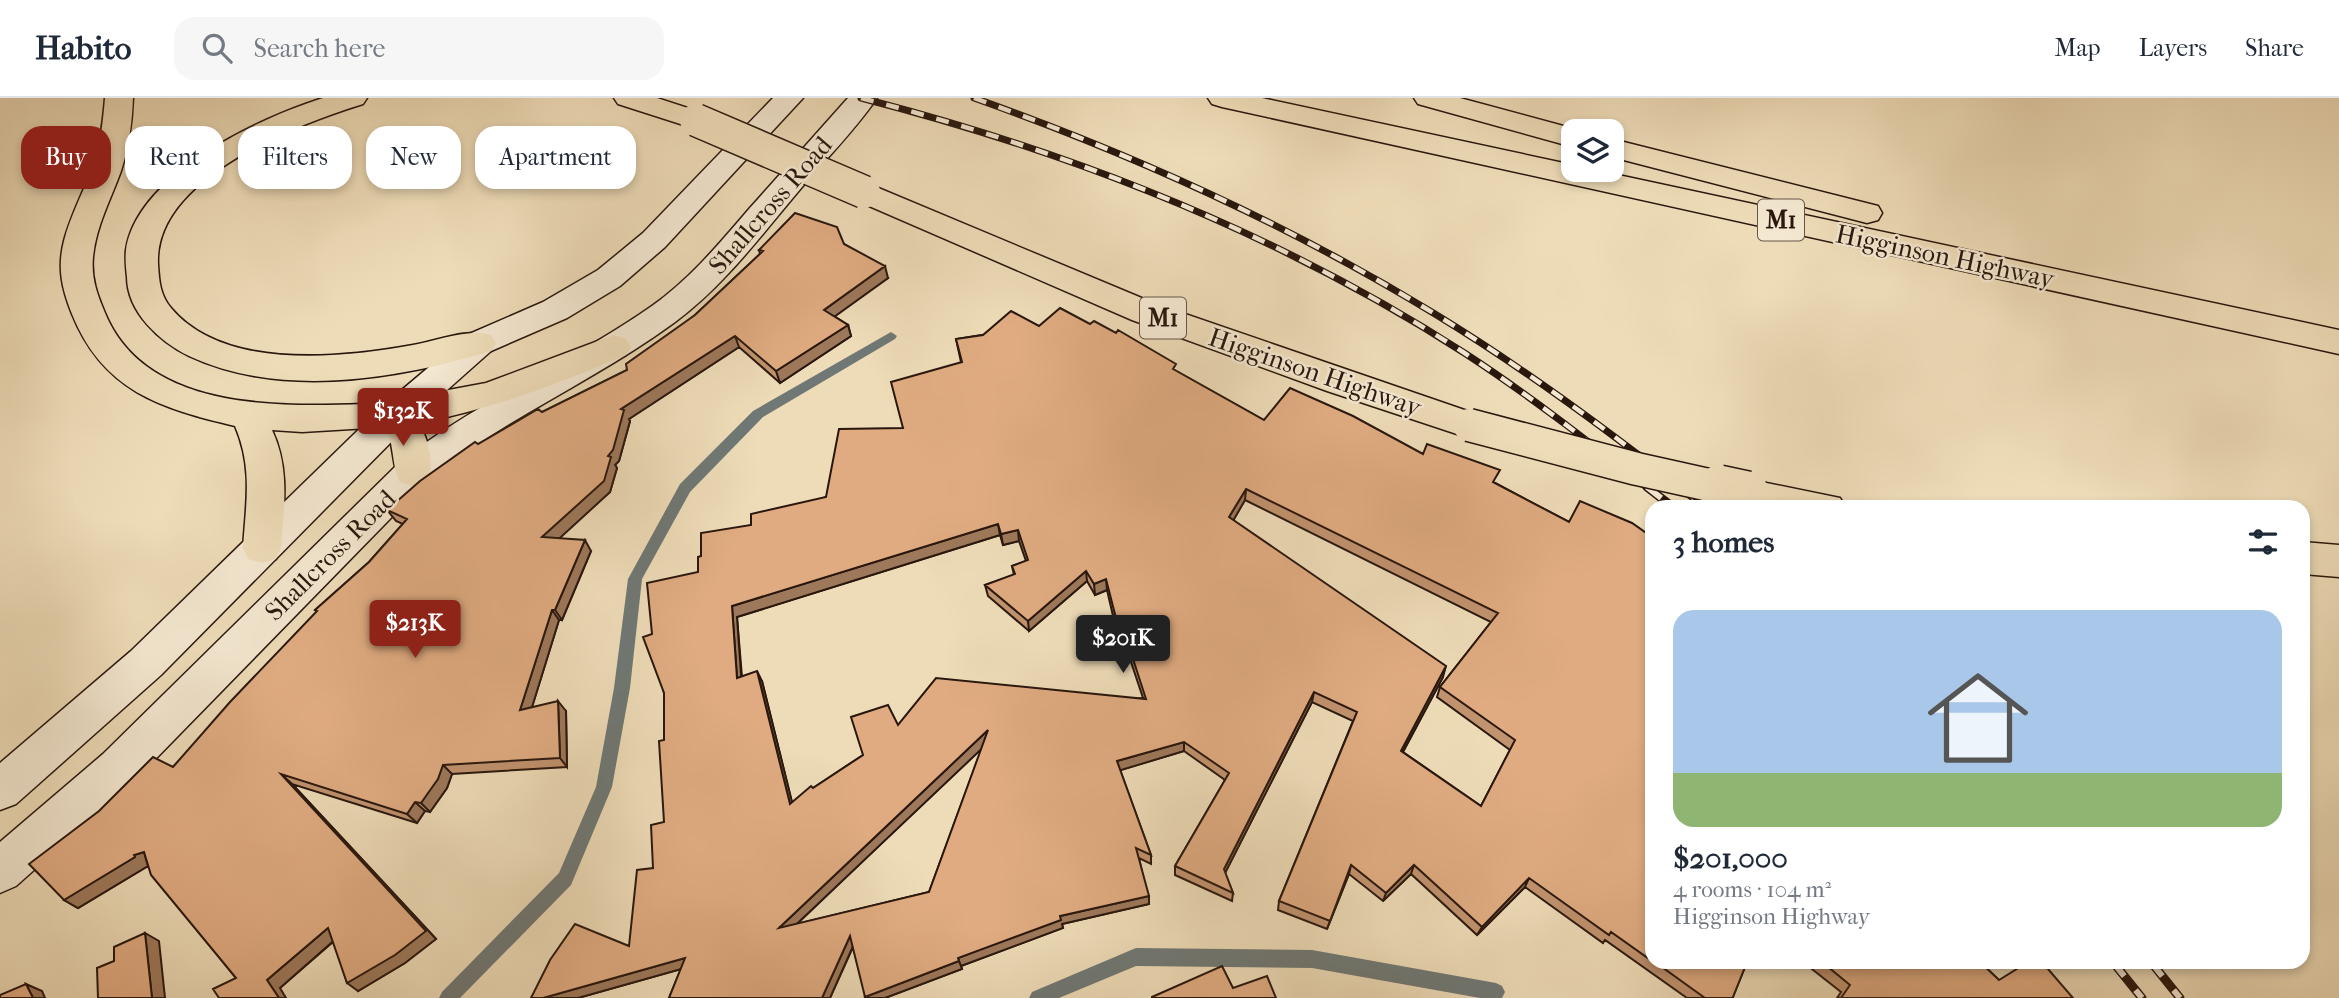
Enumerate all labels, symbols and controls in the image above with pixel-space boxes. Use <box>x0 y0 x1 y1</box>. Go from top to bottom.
search box <box>174 17 664 80</box>
text: Habito <box>35 29 132 68</box>
icon: search <box>198 29 236 67</box>
text: Search here <box>254 33 385 64</box>
text: Map <box>2055 34 2101 62</box>
text: Layers <box>2139 34 2207 62</box>
text: Share <box>2245 34 2304 62</box>
map controls <box>1561 119 1624 182</box>
button: layers <box>1561 119 1624 182</box>
chip: Buy <box>21 126 111 189</box>
chip: Rent <box>125 126 224 189</box>
chip: Filters <box>238 126 352 189</box>
chip: New <box>366 126 461 189</box>
chip: Apartment <box>475 126 636 189</box>
street label: Shallcross Road <box>702 129 839 281</box>
road number: M1 <box>1758 199 1804 240</box>
street label: Higginson Highway <box>1833 218 2058 295</box>
road number: M1 <box>1140 298 1186 338</box>
street label: Higginson Highway <box>1204 322 1426 424</box>
pin: $132K <box>354 388 452 448</box>
text: $132K <box>374 397 432 424</box>
street label: Shallcross Road <box>258 483 403 627</box>
icon: filters <box>2244 523 2282 561</box>
text: 3 homes <box>1673 525 1774 560</box>
pin: $213K <box>366 601 464 660</box>
text: $213K <box>386 609 444 636</box>
pin: $201K <box>1074 616 1172 675</box>
text: $201K <box>1092 624 1154 651</box>
icon: home <box>1915 655 2041 781</box>
text: $201,000 <box>1673 841 1788 876</box>
text: 4 rooms · 104 m² <box>1673 876 1831 903</box>
text: Higginson Highway <box>1673 903 1870 930</box>

